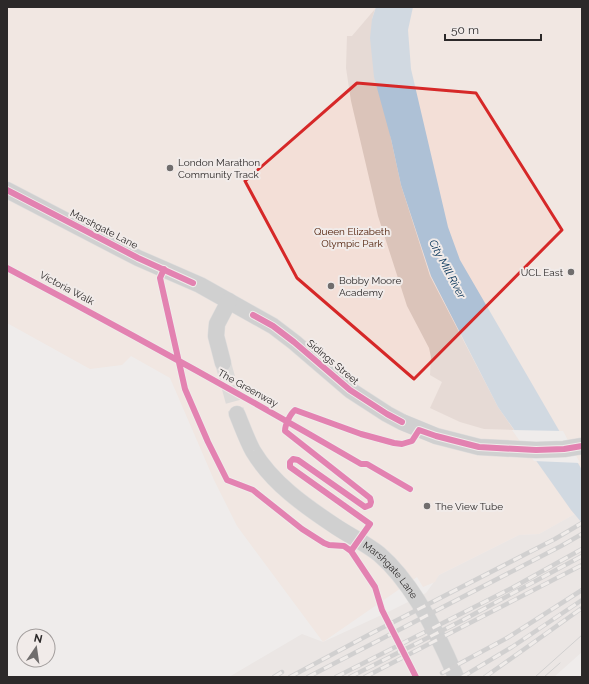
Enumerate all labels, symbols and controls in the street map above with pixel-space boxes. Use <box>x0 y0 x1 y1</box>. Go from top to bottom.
scale bar <box>445 16 541 42</box>
text: 50 m <box>451 23 479 37</box>
place label: London Marathon Community Track <box>178 157 260 180</box>
marker: London Marathon Community Track <box>165 163 175 173</box>
street label: Marshgate Lane <box>68 207 140 251</box>
park label: Queen Elizabeth Olympic Park <box>314 226 390 249</box>
water label: City Mill River <box>426 237 469 302</box>
place label: UCL East <box>521 267 564 278</box>
marker: UCL East <box>566 267 576 277</box>
street label: Victoria Walk <box>38 269 97 307</box>
place label: Bobby Moore Academy <box>339 275 401 298</box>
marker: Bobby Moore Academy <box>326 281 336 291</box>
street label: Sidings Street <box>305 337 361 387</box>
street label: The Greenway <box>216 367 280 409</box>
marker: The View Tube <box>422 501 432 511</box>
place label: The View Tube <box>435 501 503 512</box>
street label: Marshgate Lane <box>361 539 420 600</box>
north arrow <box>16 628 56 668</box>
text: N <box>33 631 44 646</box>

